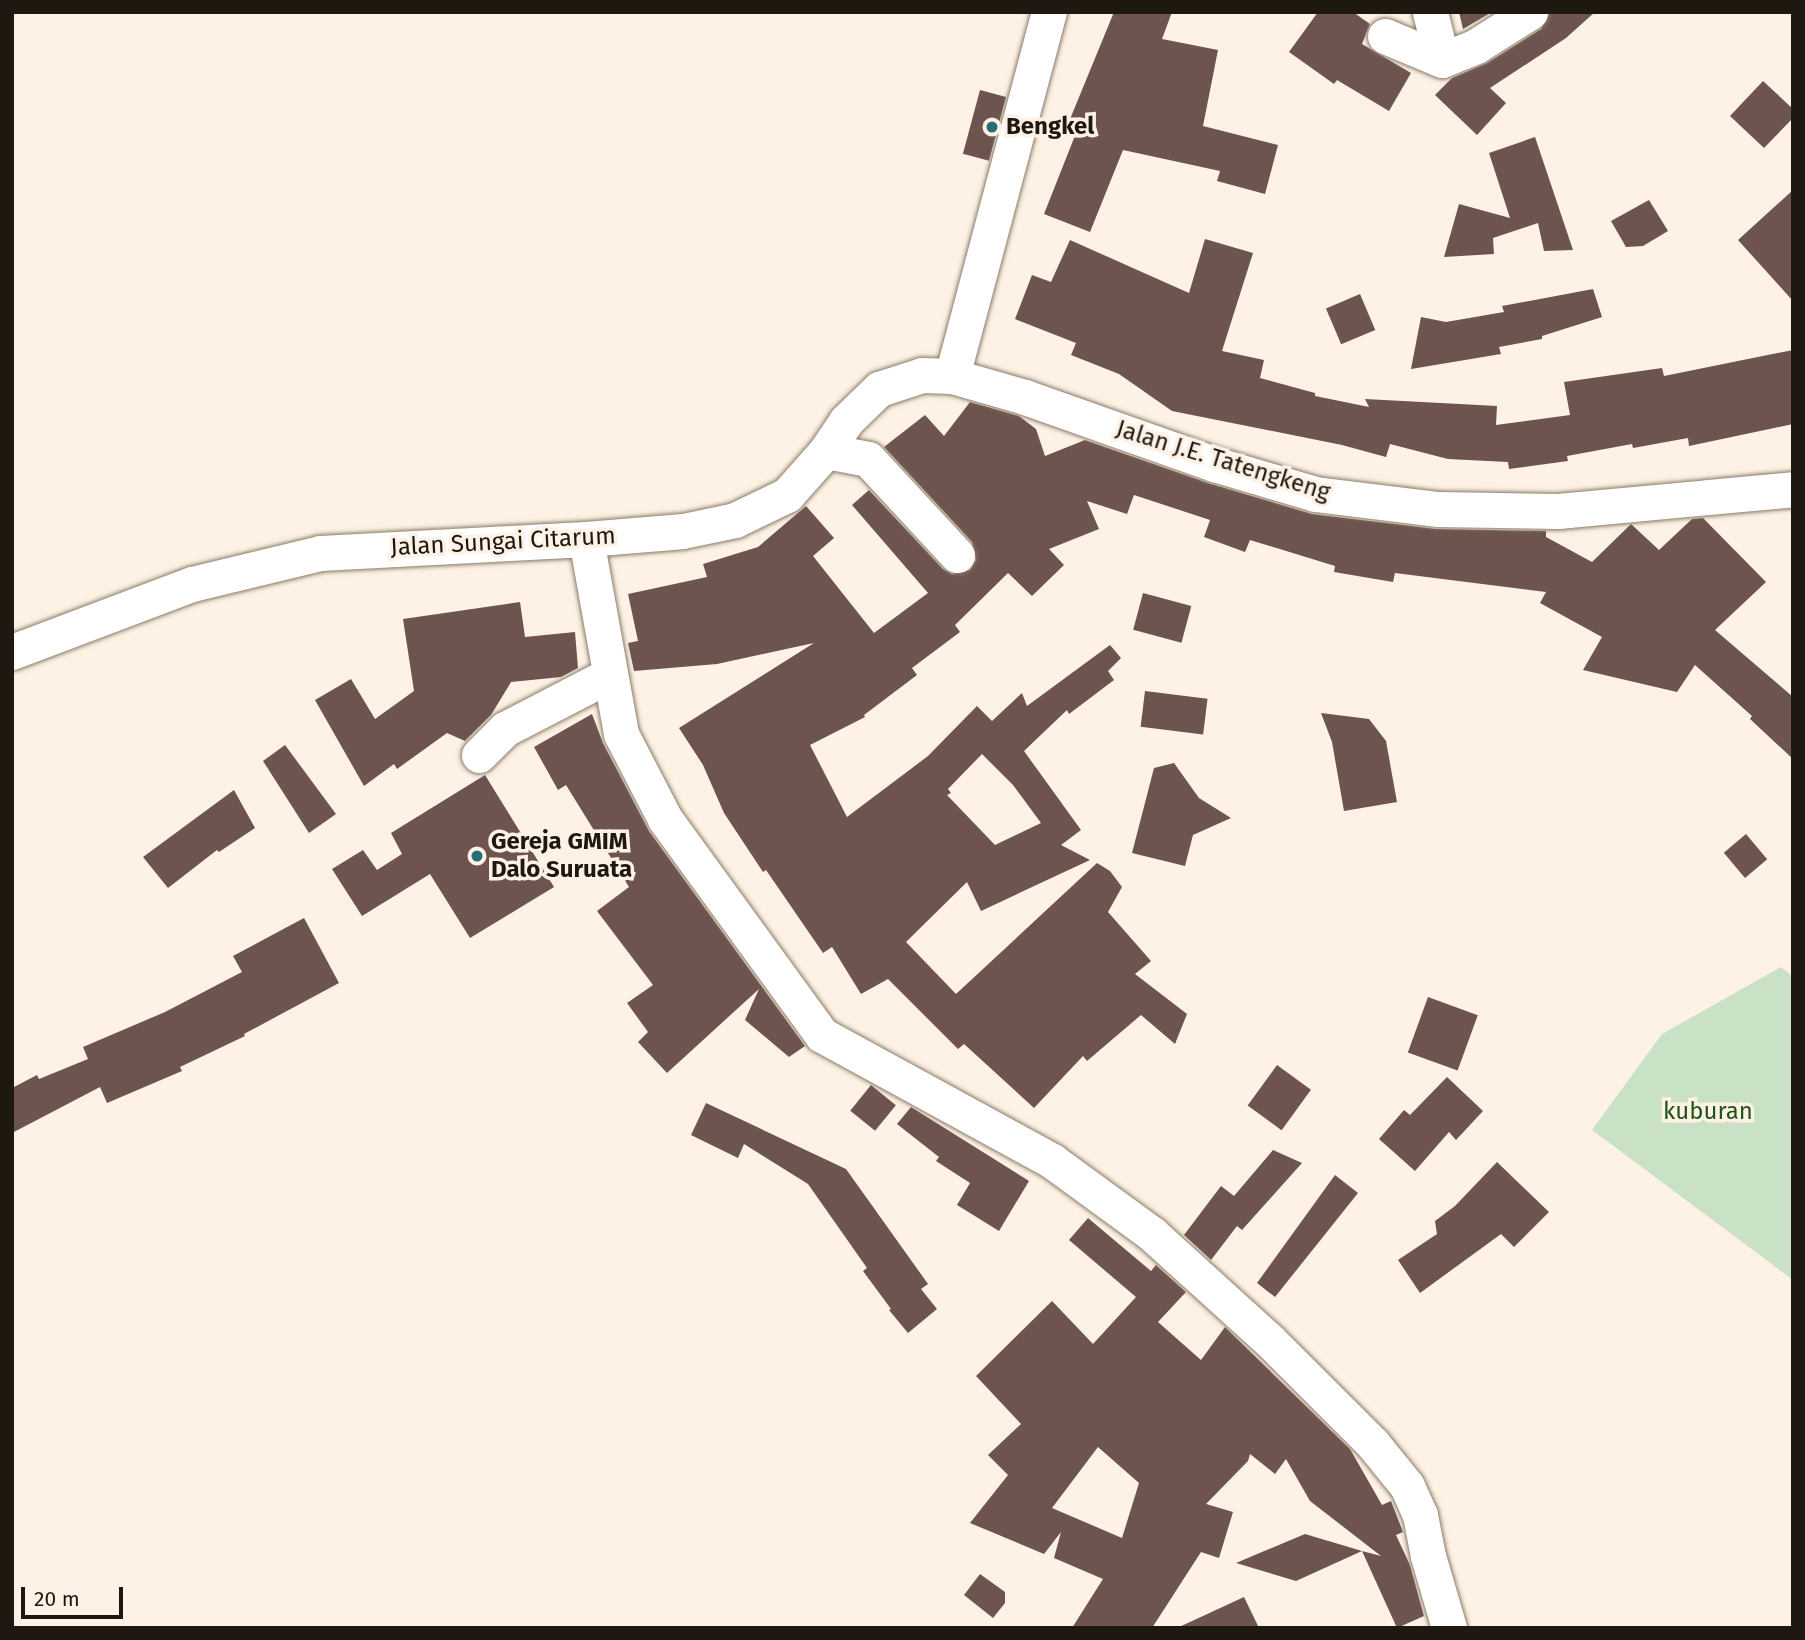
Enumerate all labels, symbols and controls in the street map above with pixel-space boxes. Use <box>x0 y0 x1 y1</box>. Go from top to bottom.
place label: Bengkel <box>1006 113 1094 141</box>
marker: Bengkel <box>984 119 1000 135</box>
street label: Jalan J.E. Tatengkeng <box>1112 415 1334 507</box>
street label: Jalan Sungai Citarum <box>390 522 616 562</box>
place label: Gereja GMIM Dalo Suruata <box>491 828 632 884</box>
marker: Gereja GMIM Dalo Suruata <box>469 848 485 864</box>
park label: kuburan <box>1663 1098 1753 1126</box>
scale bar <box>24 1574 126 1618</box>
text: 20 m <box>34 1586 80 1612</box>

